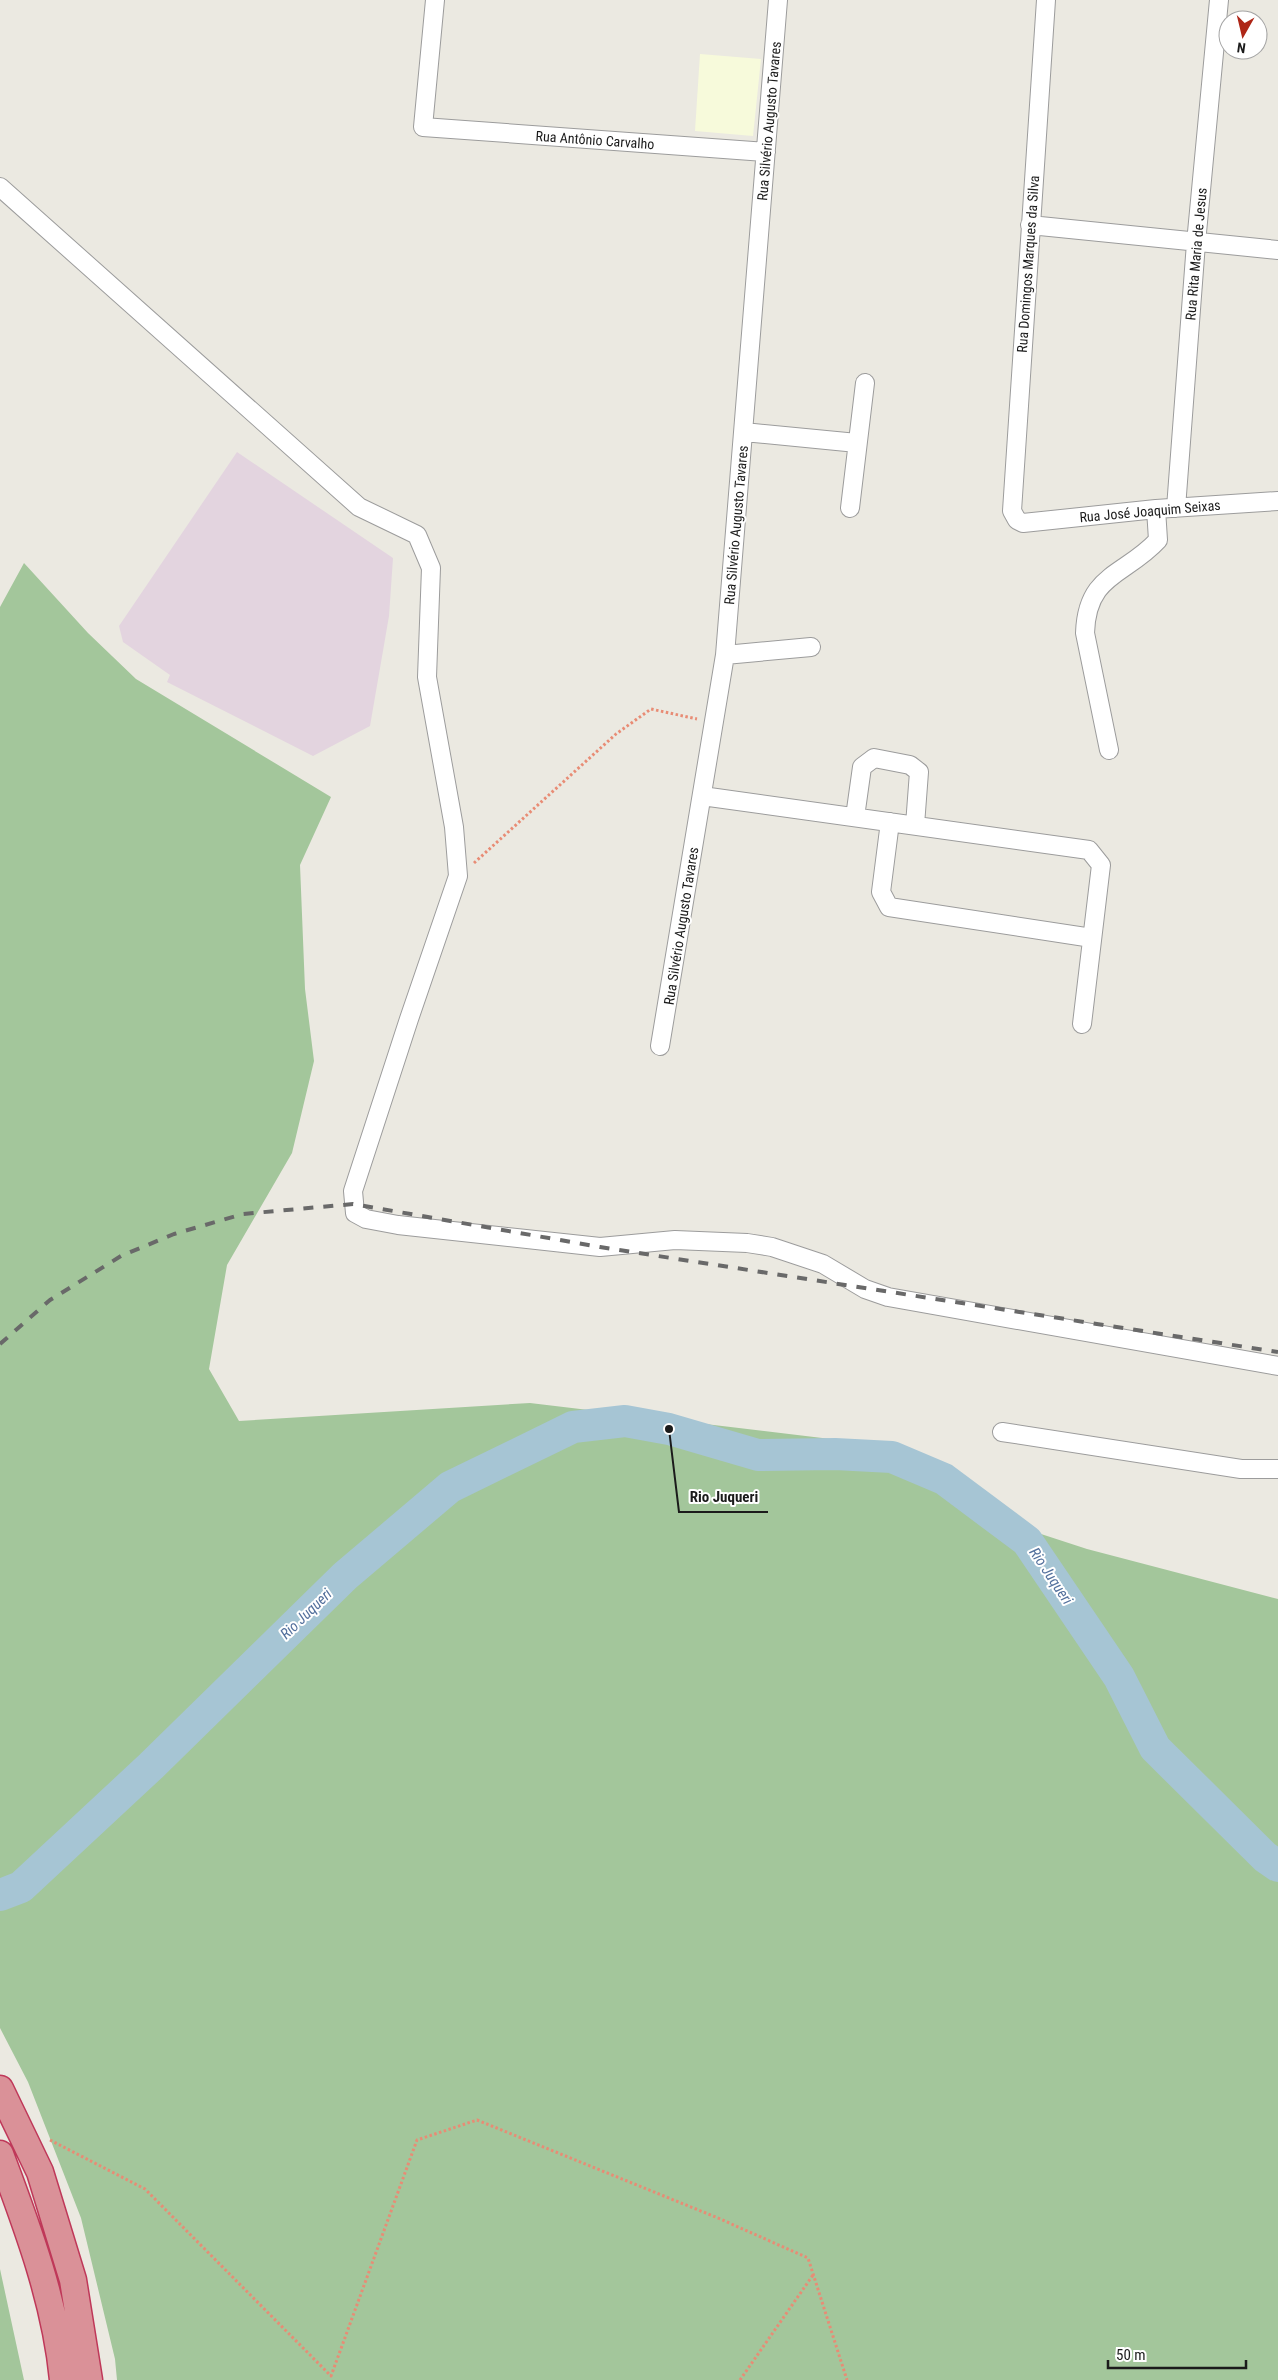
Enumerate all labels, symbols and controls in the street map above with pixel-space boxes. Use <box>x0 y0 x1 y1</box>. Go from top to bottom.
north arrow <box>1218 10 1268 60</box>
text: N <box>1236 39 1247 56</box>
street label: Rua Silvério Augusto Tavares <box>754 41 784 201</box>
street label: Rua Antônio Carvalho <box>535 128 655 152</box>
street label: Rua Domingos Marques da Silva <box>1014 175 1042 353</box>
street label: Rua Rita Maria de Jesus <box>1182 187 1210 321</box>
street label: Rua Silvério Augusto Tavares <box>721 445 751 605</box>
street label: Rua José Joaquim Seixas <box>1079 497 1221 525</box>
street label: Rua Silvério Augusto Tavares <box>661 846 701 1006</box>
callout: Rio Juqueri <box>679 1482 768 1512</box>
text: Rio Juqueri <box>690 1488 758 1506</box>
water label: Rio Juqueri <box>1025 1544 1077 1608</box>
water label: Rio Juqueri <box>276 1585 336 1643</box>
scale bar <box>1108 2338 1246 2370</box>
text: 50 m <box>1116 2346 1146 2364</box>

